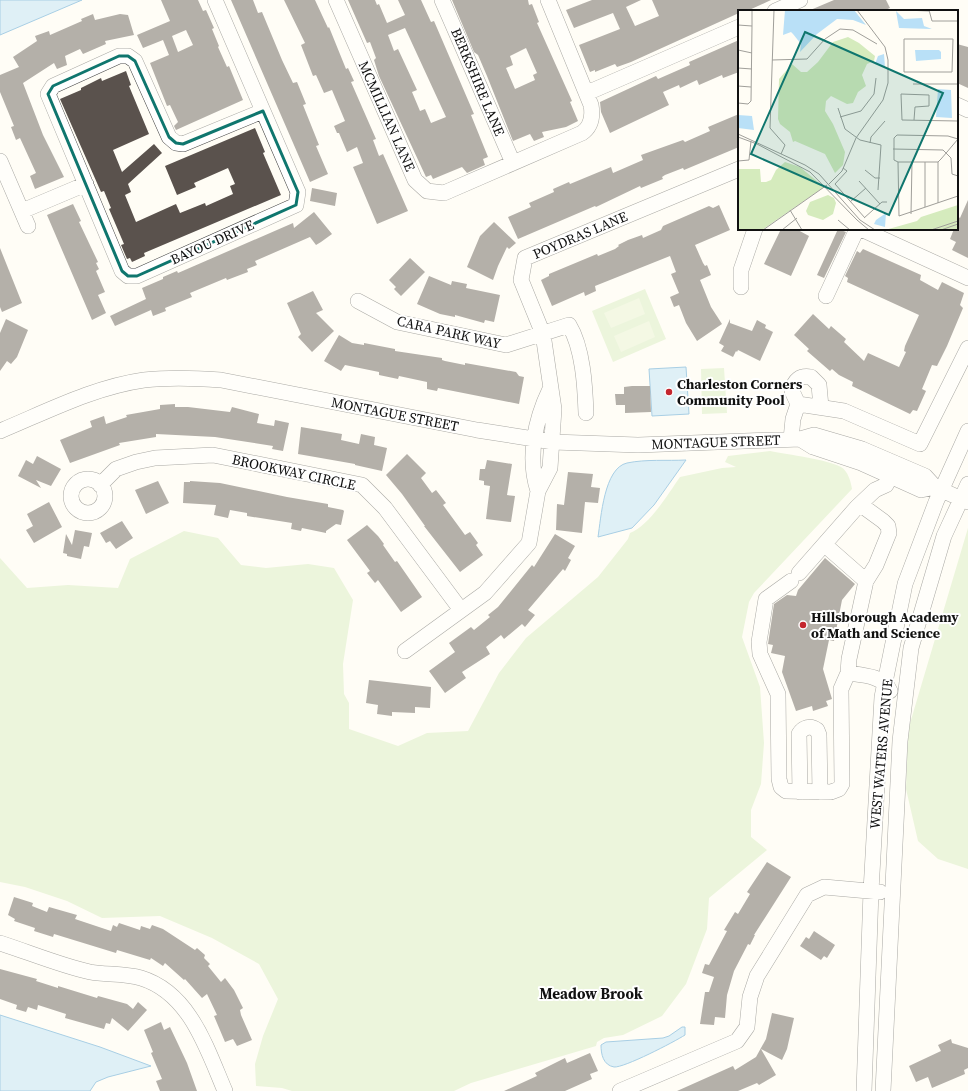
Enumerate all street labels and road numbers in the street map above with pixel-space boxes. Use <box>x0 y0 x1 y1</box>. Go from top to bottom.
street label: BERKSHIRE LANE <box>446 25 510 139</box>
street label: MCMILLIAN LANE <box>354 58 420 174</box>
street label: POYDRAS LANE <box>530 206 630 264</box>
street label: BAYOU DRIVE <box>167 215 257 269</box>
street label: CARA PARK WAY <box>395 310 503 354</box>
street label: MONTAGUE STREET <box>330 392 461 436</box>
street label: MONTAGUE STREET <box>651 430 781 454</box>
street label: BROOKWAY CIRCLE <box>230 449 358 495</box>
street label: WEST WATERS AVENUE <box>864 678 898 830</box>

